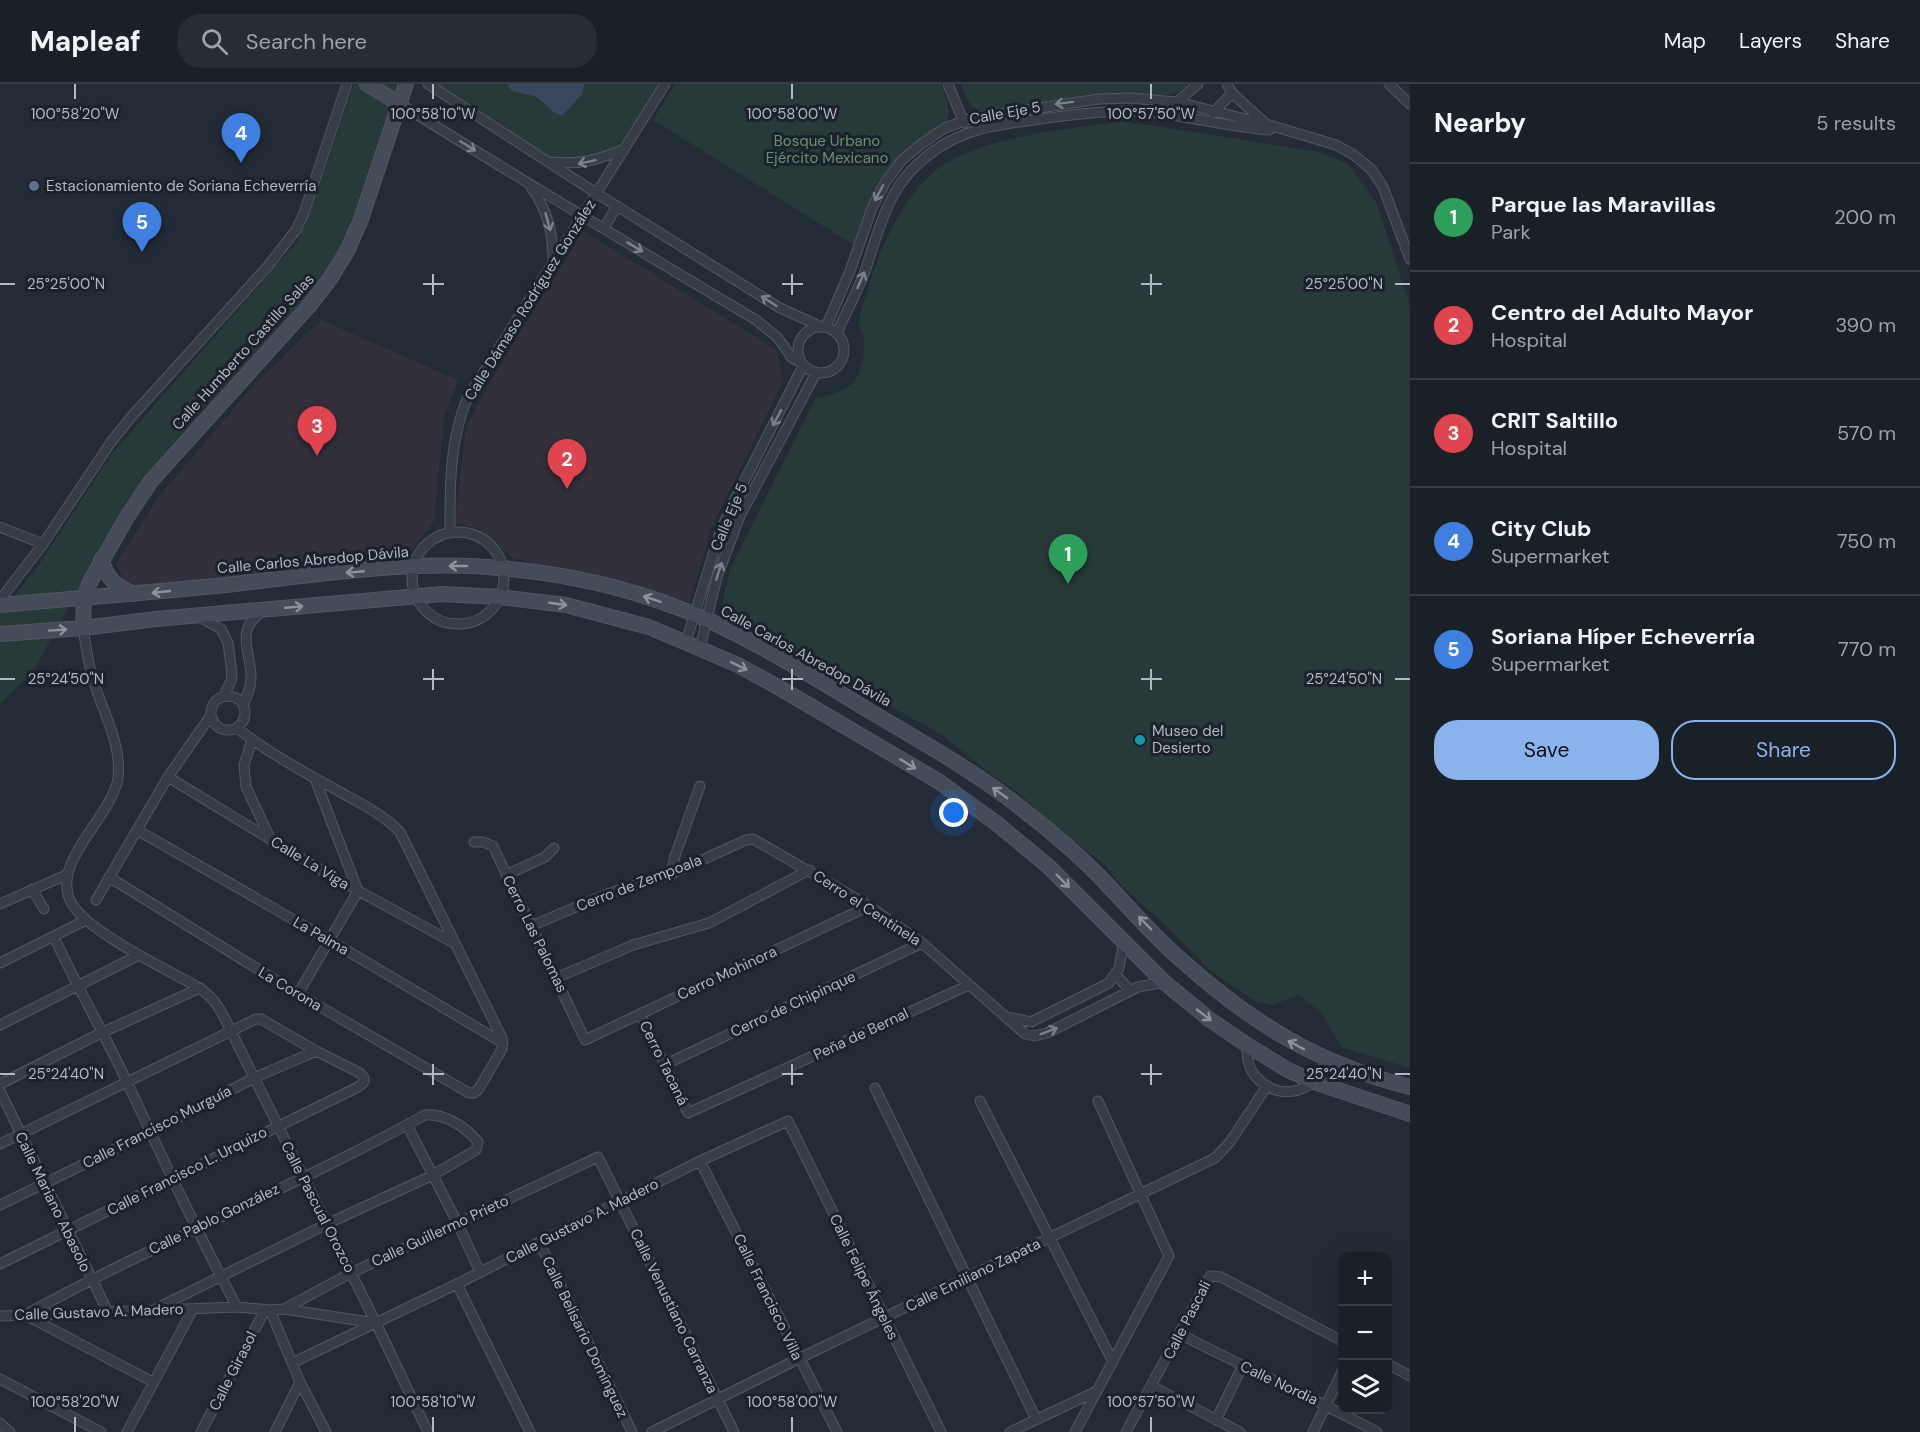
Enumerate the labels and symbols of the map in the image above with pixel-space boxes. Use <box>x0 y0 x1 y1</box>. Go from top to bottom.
street label: Calle Eje 5 <box>968 97 1042 129</box>
one-way arrow <box>1055 98 1074 109</box>
text: 100°58'20"W <box>31 104 120 124</box>
text: 100°58'10"W <box>391 104 476 124</box>
text: 100°58'00"W <box>747 104 838 124</box>
text: 100°57'50"W <box>1107 104 1195 124</box>
pin: 4 <box>222 113 260 163</box>
park label: Bosque Urbano Ejército Mexicano <box>766 131 888 168</box>
one-way arrow <box>459 141 476 153</box>
one-way arrow <box>578 156 597 168</box>
place label: Estacionamiento de Soriana Echeverría <box>46 176 316 196</box>
marker: Estacionamiento de Soriana Echeverría <box>27 179 41 193</box>
one-way arrow <box>873 184 884 202</box>
street label: Calle Dámaso Rodríguez González <box>460 196 600 404</box>
pin: 5 <box>122 202 162 252</box>
one-way arrow <box>543 212 555 231</box>
one-way arrow <box>626 241 643 253</box>
street label: Calle Humberto Castillo Salas <box>168 270 318 434</box>
one-way arrow <box>856 271 867 290</box>
text: 25°25'00"N <box>27 274 105 294</box>
text: 25°25'00"N <box>1305 274 1383 294</box>
one-way arrow <box>761 295 778 308</box>
pin: 3 <box>298 406 336 456</box>
one-way arrow <box>771 409 783 426</box>
pin: 2 <box>548 440 586 489</box>
street label: Calle Eje 5 <box>706 480 752 554</box>
pin: 1 <box>1048 534 1088 584</box>
street label: Calle Carlos Abredop Dávila <box>216 542 410 578</box>
one-way arrow <box>449 560 469 572</box>
one-way arrow <box>714 562 725 581</box>
one-way arrow <box>346 566 366 577</box>
one-way arrow <box>152 587 172 598</box>
one-way arrow <box>643 593 662 604</box>
one-way arrow <box>547 598 567 609</box>
one-way arrow <box>284 601 304 612</box>
street label: Calle Carlos Abredop Dávila <box>717 601 895 711</box>
one-way arrow <box>48 624 68 635</box>
one-way arrow <box>730 660 747 672</box>
text: 25°24'50"N <box>28 669 104 689</box>
text: 25°24'50"N <box>1306 669 1382 689</box>
place label: Museo del Desierto <box>1152 721 1223 758</box>
marker: Museo del Desierto <box>1133 733 1147 747</box>
one-way arrow <box>899 758 916 770</box>
one-way arrow <box>993 787 1009 799</box>
your location <box>939 798 968 827</box>
street label: Calle La Viga <box>267 832 353 894</box>
street label: Cerro de Zempoala <box>573 850 705 916</box>
street label: Cerro el Centinela <box>809 866 925 950</box>
street label: Cerro Las Palomas <box>498 872 572 996</box>
one-way arrow <box>1055 874 1070 888</box>
street label: La Palma <box>289 912 353 960</box>
one-way arrow <box>1138 916 1152 931</box>
street label: Cerro Mohinora <box>674 941 780 1005</box>
street label: La Corona <box>255 962 325 1016</box>
street label: Cerro de Chipinque <box>727 966 859 1042</box>
street label: Peña de Bernal <box>810 1003 912 1065</box>
one-way arrow <box>1196 1008 1212 1021</box>
street label: Cerro Tacaná <box>635 1017 693 1109</box>
one-way arrow <box>1039 1025 1057 1036</box>
one-way arrow <box>1288 1039 1306 1050</box>
text: 25°24'40"N <box>28 1064 104 1084</box>
text: 25°24'40"N <box>1306 1064 1382 1084</box>
street label: Calle Francisco Murguía <box>79 1081 235 1173</box>
street label: Calle Francisco L. Urquizo <box>104 1122 270 1220</box>
street label: Calle Mariano Abasolo <box>10 1128 96 1276</box>
street label: Calle Pascual Orozco <box>276 1138 360 1276</box>
street label: Calle Gustavo A. Madero <box>502 1174 662 1268</box>
street label: Calle Pablo González <box>145 1179 283 1259</box>
street label: Calle Guillermo Prieto <box>368 1190 512 1272</box>
street label: Calle Felipe Ángeles <box>825 1211 903 1343</box>
street label: Calle Venustiano Carranza <box>625 1225 723 1397</box>
street label: Calle Francisco Villa <box>729 1231 807 1363</box>
street label: Calle Emiliano Zapata <box>902 1234 1044 1316</box>
street label: Calle Belisario Domínguez <box>537 1253 633 1421</box>
street label: Calle Pascali <box>1159 1277 1215 1363</box>
street label: Calle Gustavo A. Madero <box>14 1299 184 1325</box>
street label: Calle Girasol <box>204 1328 262 1414</box>
street label: Calle Nordia <box>1237 1356 1321 1410</box>
text: 100°58'20"W <box>31 1392 120 1412</box>
text: 100°58'10"W <box>391 1392 476 1412</box>
text: 100°58'00"W <box>747 1392 838 1412</box>
text: 100°57'50"W <box>1107 1392 1195 1412</box>

